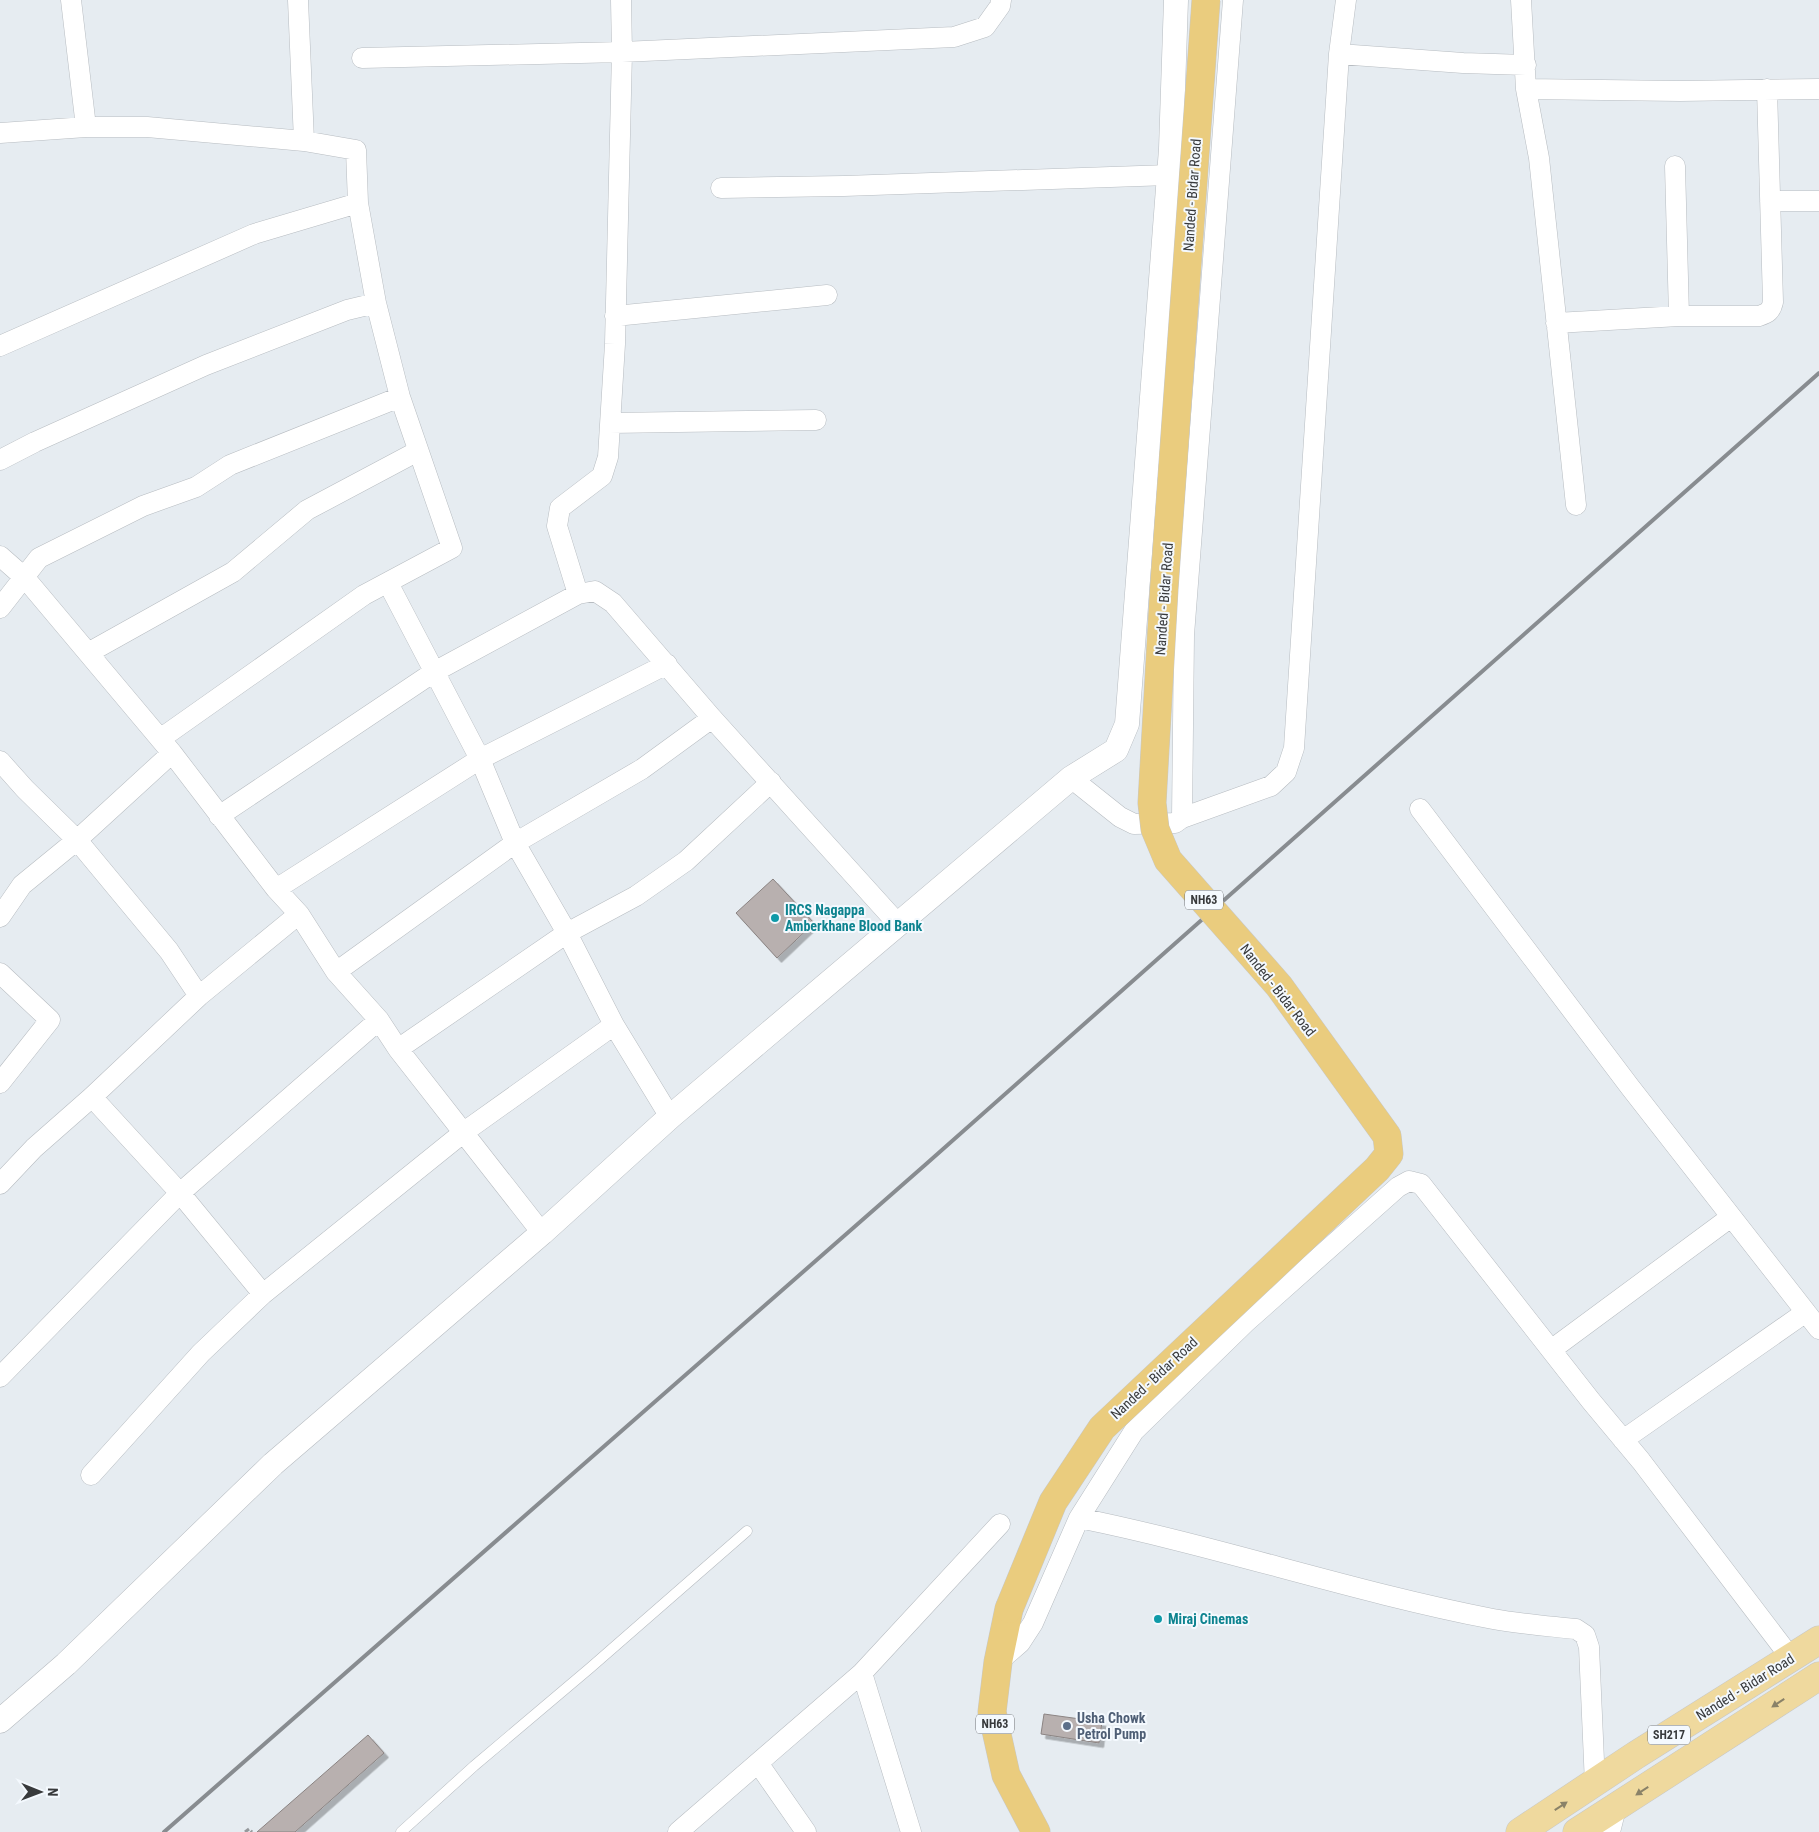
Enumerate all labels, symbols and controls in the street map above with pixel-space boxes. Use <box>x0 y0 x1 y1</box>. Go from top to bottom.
street label: Nanded - Bidar Road <box>1180 138 1204 252</box>
street label: Nanded - Bidar Road <box>1152 542 1176 656</box>
road number: NH63 <box>1185 890 1223 910</box>
place label: IRCS Nagappa Amberkhane Blood Bank <box>785 902 923 934</box>
marker: IRCS Nagappa Amberkhane Blood Bank <box>769 912 781 924</box>
street label: Nanded - Bidar Road <box>1237 941 1319 1039</box>
street label: Nanded - Bidar Road <box>1107 1334 1201 1422</box>
place label: Miraj Cinemas <box>1168 1611 1248 1627</box>
marker: Miraj Cinemas <box>1152 1613 1164 1625</box>
street label: Nanded - Bidar Road <box>1693 1650 1797 1724</box>
one-way arrow <box>1771 1698 1785 1707</box>
place label: Usha Chowk Petrol Pump <box>1077 1710 1146 1742</box>
road number: NH63 <box>976 1715 1014 1734</box>
marker: Usha Chowk Petrol Pump <box>1061 1720 1073 1732</box>
road number: SH217 <box>1648 1726 1690 1744</box>
north arrow <box>15 1767 65 1817</box>
one-way arrow <box>1635 1786 1649 1796</box>
text: N <box>45 1788 61 1797</box>
one-way arrow <box>1555 1801 1568 1810</box>

